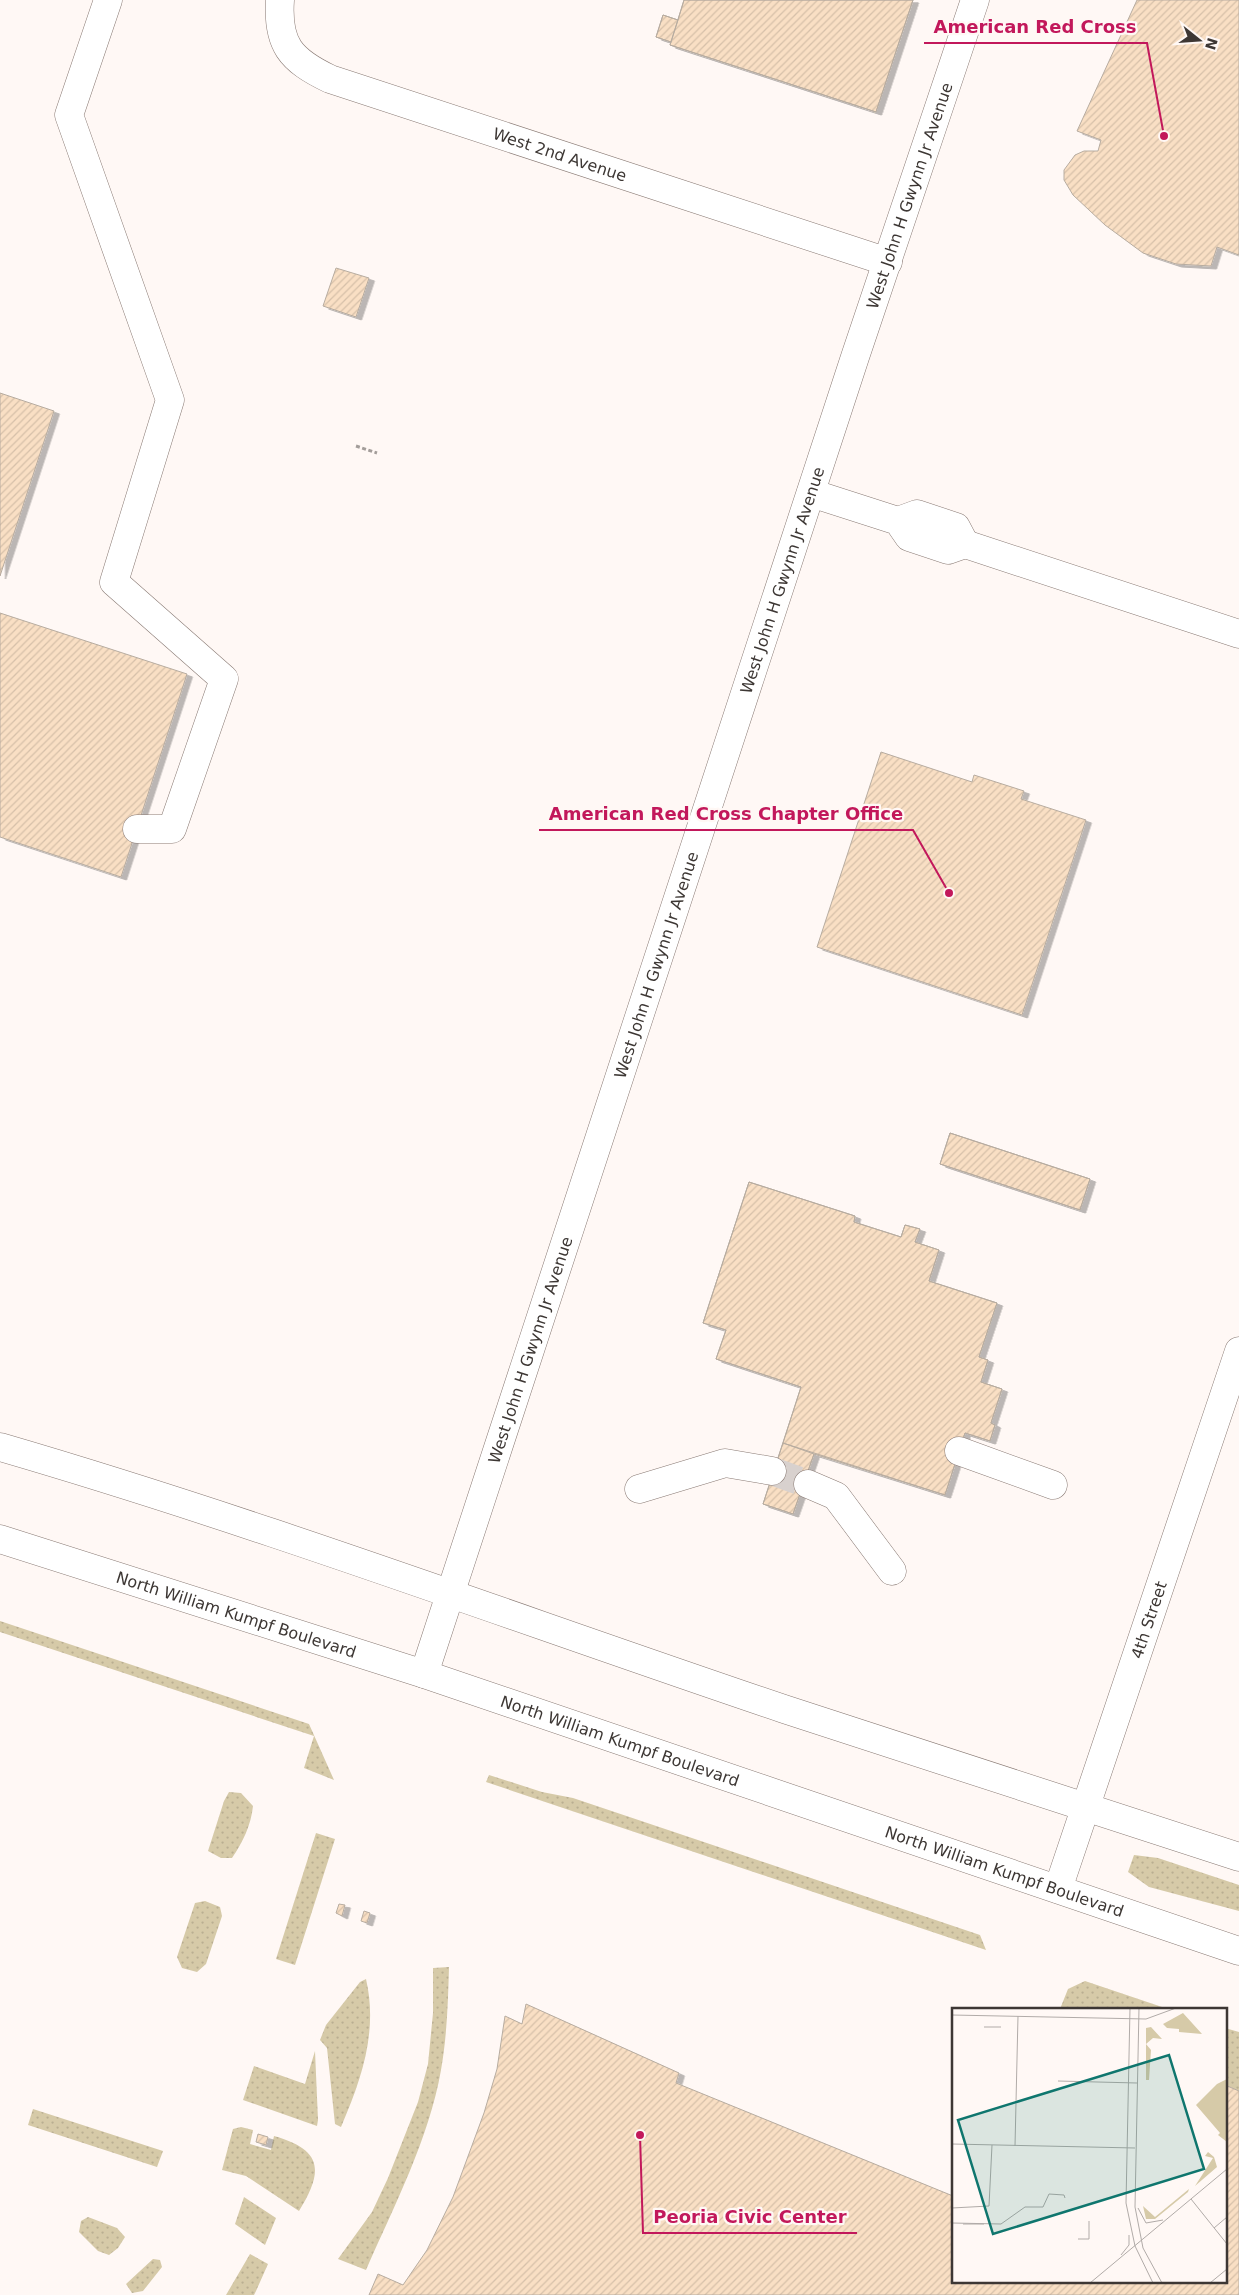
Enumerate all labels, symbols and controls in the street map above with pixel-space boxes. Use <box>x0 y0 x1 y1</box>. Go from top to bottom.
callout: American Red Cross <box>924 10 1147 43</box>
north arrow <box>1174 15 1224 65</box>
text: American Red Cross <box>934 16 1136 37</box>
text: N <box>1202 36 1221 52</box>
street label: West John H Gwynn Jr Avenue <box>862 80 956 311</box>
street label: West 2nd Avenue <box>491 124 629 185</box>
street label: West John H Gwynn Jr Avenue <box>736 464 828 696</box>
callout: American Red Cross Chapter Office <box>539 797 913 830</box>
text: American Red Cross Chapter Office <box>549 803 903 824</box>
street label: West John H Gwynn Jr Avenue <box>610 849 702 1081</box>
street label: West John H Gwynn Jr Avenue <box>484 1234 576 1466</box>
street label: North William Kumpf Boulevard <box>114 1567 359 1661</box>
street label: 4th Street <box>1127 1579 1170 1661</box>
street label: North William Kumpf Boulevard <box>498 1691 742 1790</box>
street label: North William Kumpf Boulevard <box>883 1822 1126 1921</box>
inset map <box>952 2008 1226 2282</box>
callout: Peoria Civic Center <box>643 2200 857 2233</box>
text: Peoria Civic Center <box>653 2206 847 2227</box>

